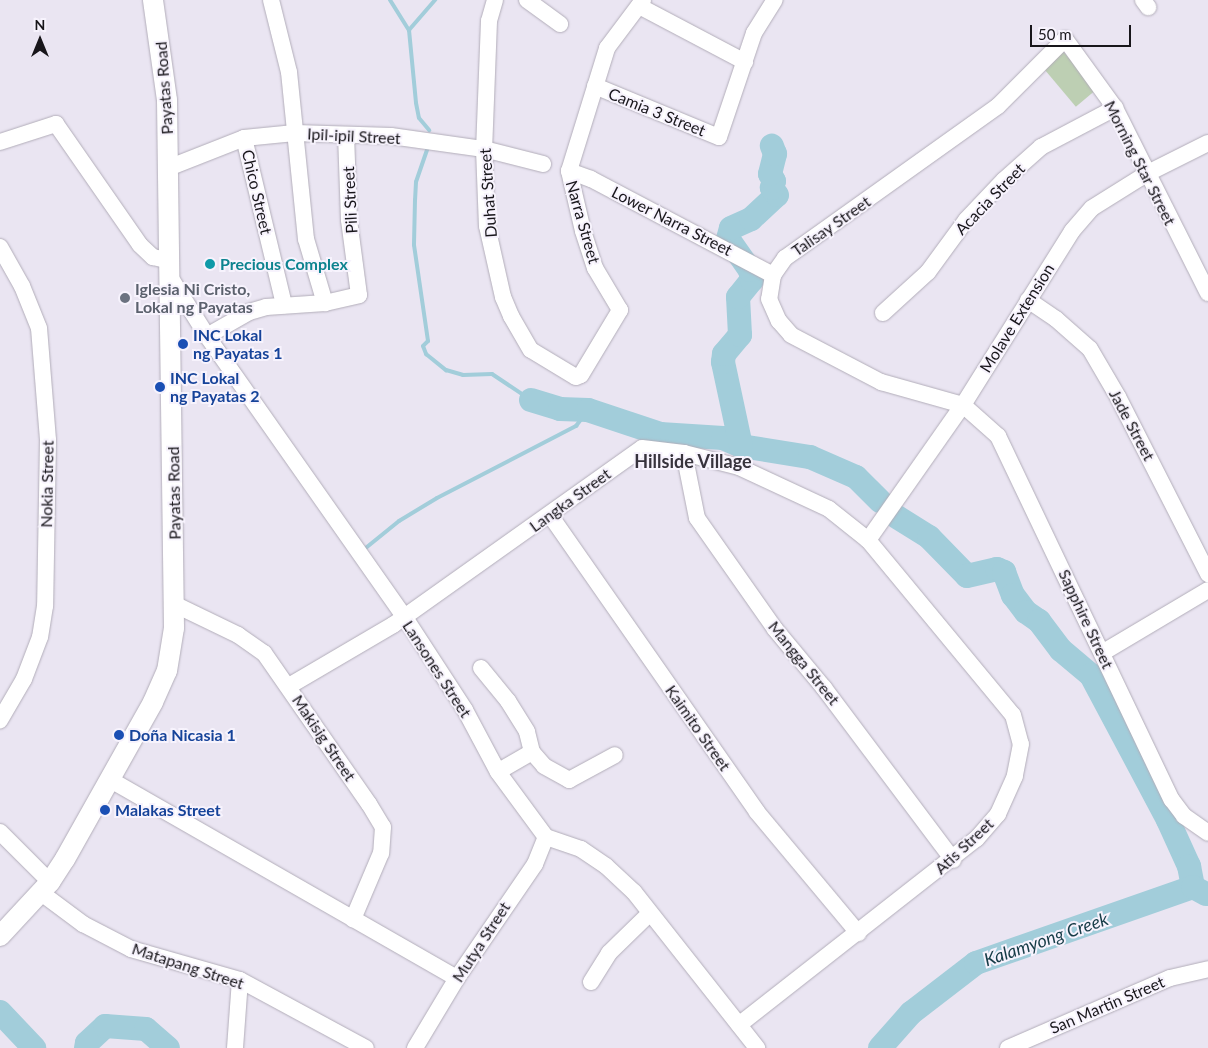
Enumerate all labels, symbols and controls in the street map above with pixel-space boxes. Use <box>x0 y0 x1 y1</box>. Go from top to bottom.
north arrow <box>15 15 65 65</box>
scale bar <box>1033 15 1134 47</box>
text: N <box>35 16 45 33</box>
text: 50 m <box>1038 25 1072 43</box>
street label: Payatas Road <box>151 41 177 135</box>
street label: Camia 3 Street <box>606 84 708 140</box>
street label: Morning Star Street <box>1100 97 1180 229</box>
street label: Ipil-ipil Street <box>307 124 401 148</box>
street label: Chico Street <box>238 148 276 236</box>
street label: Duhat Street <box>475 148 501 238</box>
street label: Acacia Street <box>951 159 1029 239</box>
street label: Pili Street <box>339 166 361 234</box>
street label: Narra Street <box>562 178 604 266</box>
street label: Lower Narra Street <box>608 182 736 260</box>
street label: Talisay Street <box>788 192 874 260</box>
place label: Precious Complex <box>220 254 348 274</box>
marker: Precious Complex <box>204 258 216 270</box>
street label: Molave Extension <box>976 260 1058 376</box>
place label: Iglesia Ni Cristo, Lokal ng Payatas <box>135 279 253 317</box>
marker: Iglesia Ni Cristo, Lokal ng Payatas <box>119 292 131 304</box>
place label: INC Lokal ng Payatas 1 <box>193 325 282 363</box>
marker: INC Lokal ng Payatas 1 <box>177 338 189 350</box>
place label: INC Lokal ng Payatas 2 <box>170 368 259 406</box>
marker: INC Lokal ng Payatas 2 <box>154 381 166 393</box>
street label: Jade Street <box>1105 386 1159 464</box>
street label: Nokia Street <box>37 440 57 528</box>
street label: Payatas Road <box>164 446 184 540</box>
district label: Hillside Village <box>634 450 752 472</box>
street label: Langka Street <box>526 464 614 536</box>
street label: Sapphire Street <box>1055 566 1117 672</box>
street label: Lansones Street <box>399 617 475 721</box>
street label: Mangga Street <box>764 617 844 709</box>
street label: Kaimito Street <box>661 681 735 775</box>
street label: Makisig Street <box>288 691 360 785</box>
place label: Doña Nicasia 1 <box>129 725 236 745</box>
marker: Doña Nicasia 1 <box>113 729 125 741</box>
place label: Malakas Street <box>115 800 221 820</box>
marker: Malakas Street <box>99 804 111 816</box>
street label: Atis Street <box>931 814 997 878</box>
street label: Mutya Street <box>448 898 514 986</box>
water label: Kalamyong Creek <box>981 908 1111 970</box>
street label: Matapang Street <box>130 939 246 993</box>
street label: San Martin Street <box>1047 972 1167 1038</box>

